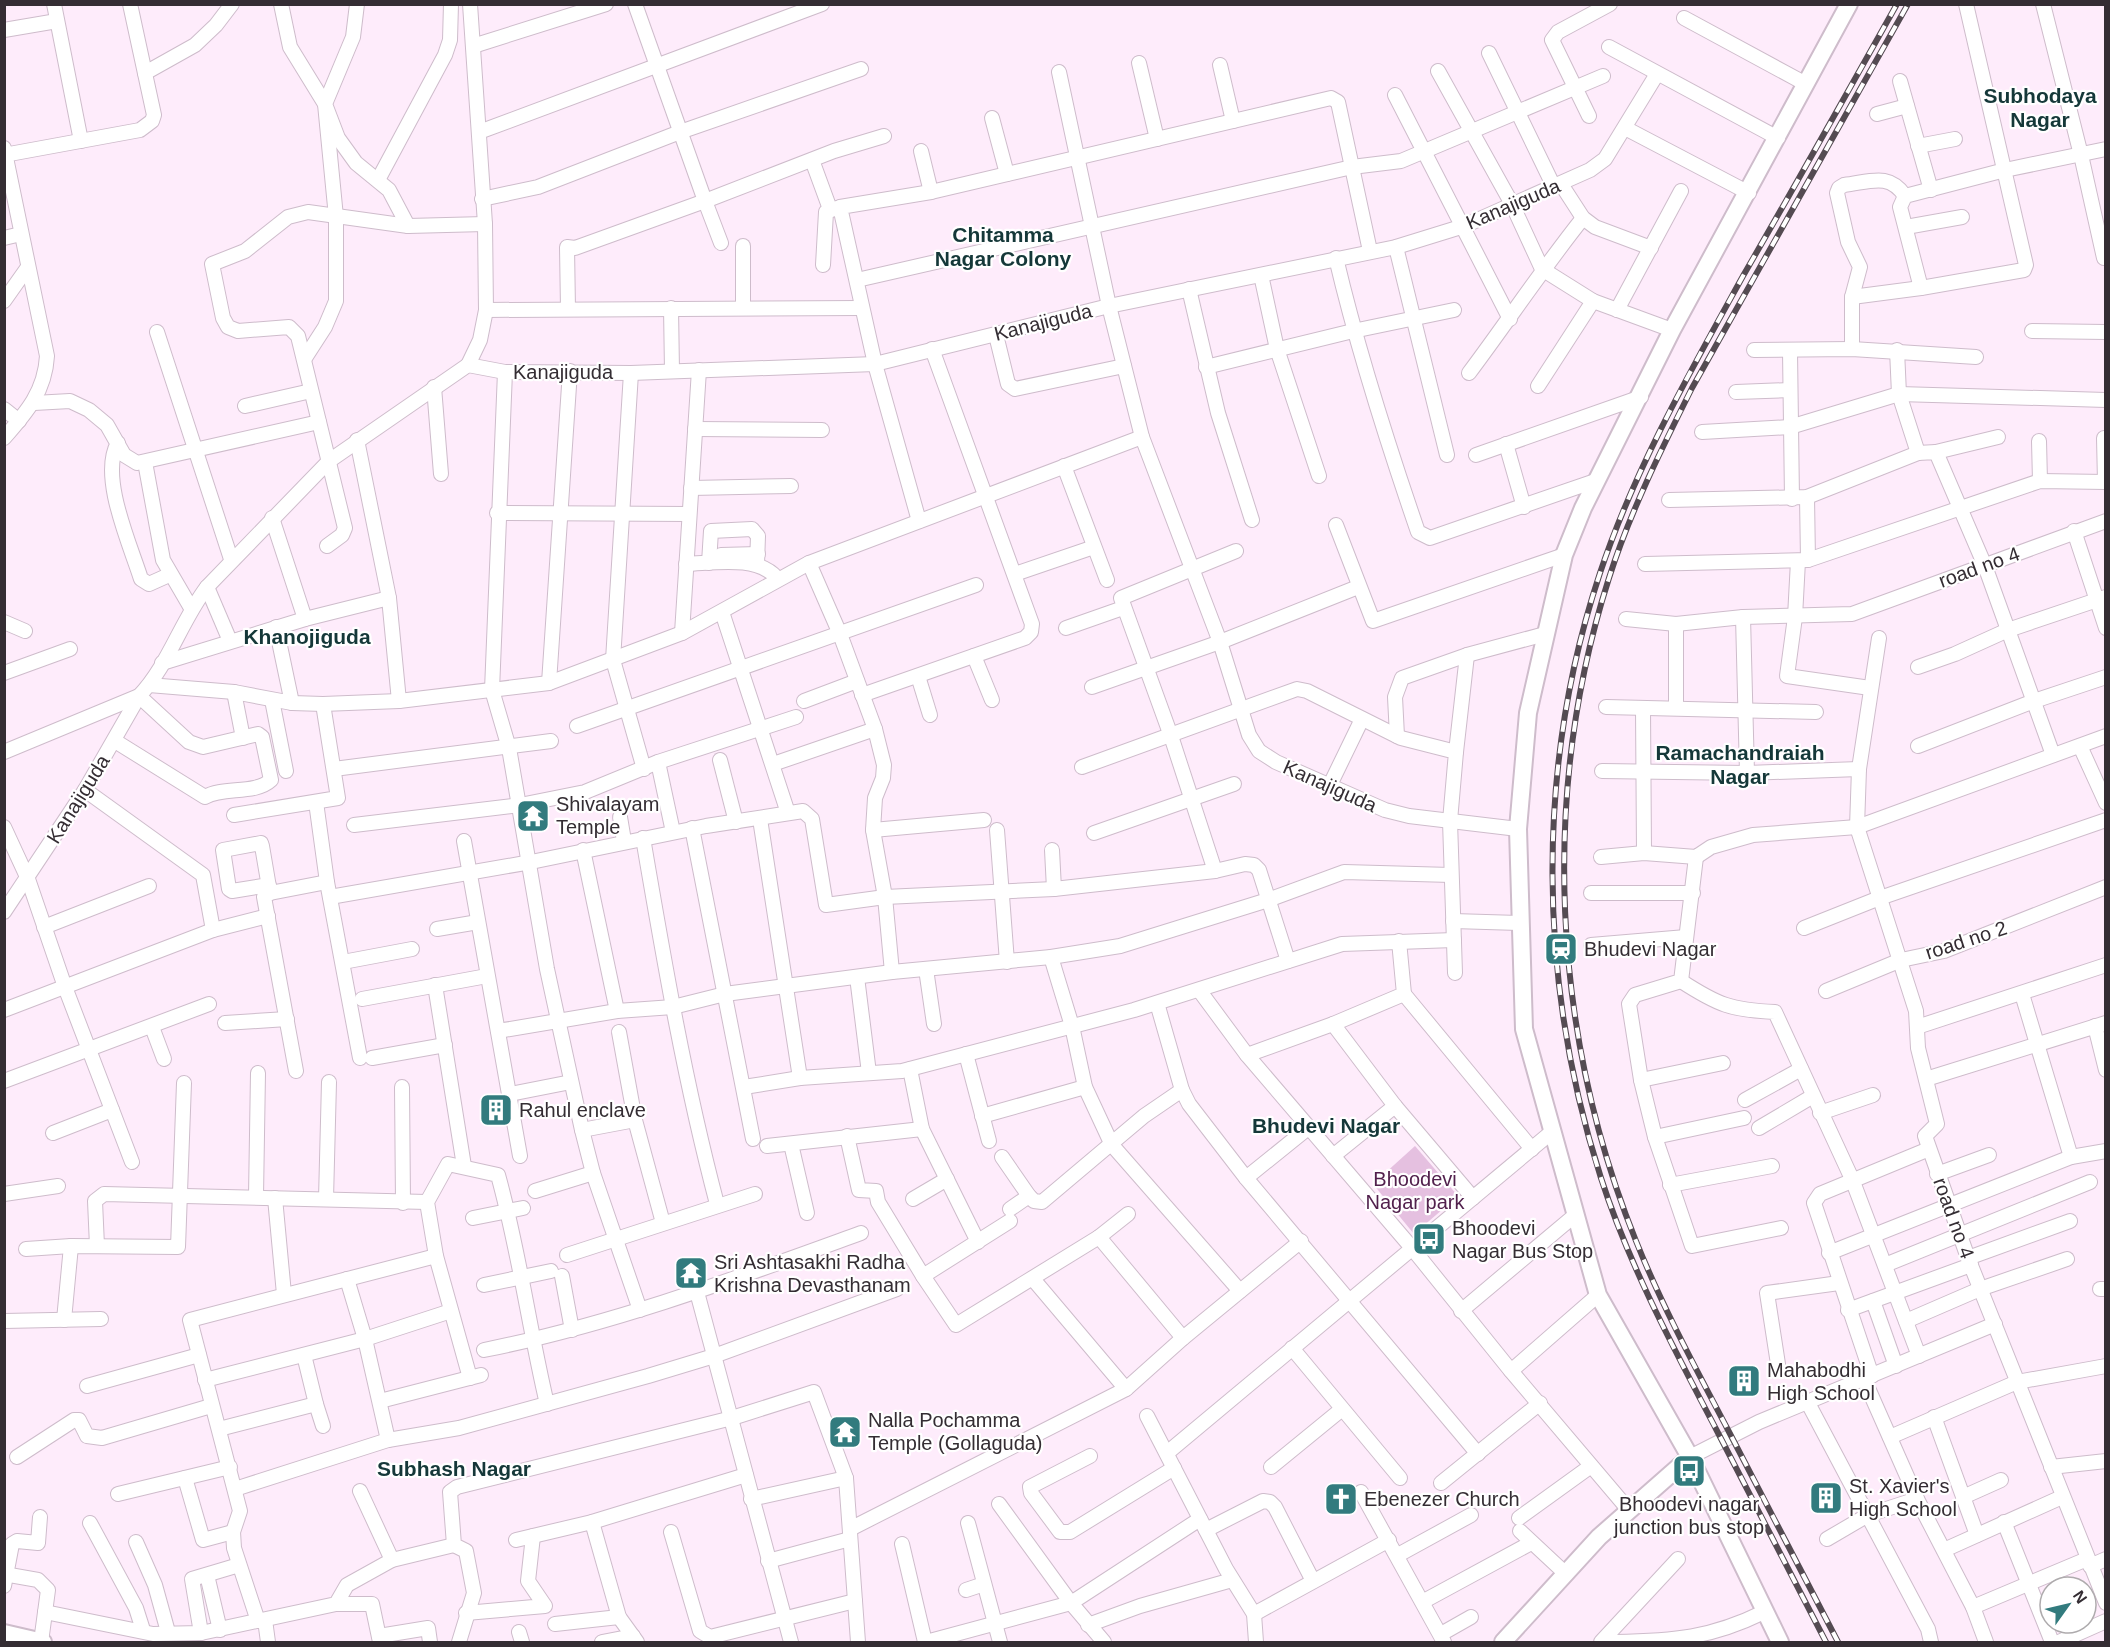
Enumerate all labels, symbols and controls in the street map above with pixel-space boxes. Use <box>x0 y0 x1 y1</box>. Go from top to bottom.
district label: Subhodaya Nagar <box>1983 84 2097 131</box>
street label: Kanajiguda <box>1463 174 1564 234</box>
district label: Chitamma Nagar Colony <box>935 223 1072 270</box>
street label: Kanajiguda <box>992 299 1095 345</box>
street label: Kanajiguda <box>513 361 614 383</box>
street label: road no 4 <box>1936 542 2022 592</box>
district label: Khanojiguda <box>243 625 371 648</box>
district label: Ramachandraiah Nagar <box>1655 741 1825 788</box>
street label: Kanajiguda <box>42 750 114 847</box>
street label: Kanajiguda <box>1280 756 1381 817</box>
place label: Shivalayam Temple <box>556 793 659 838</box>
temple icon: Shivalayam Temple <box>515 798 551 834</box>
street label: road no 2 <box>1922 916 2010 964</box>
station icon: Bhudevi Nagar <box>1543 931 1579 967</box>
place label: Bhudevi Nagar <box>1584 938 1717 960</box>
building icon: Rahul enclave <box>478 1092 514 1128</box>
place label: Rahul enclave <box>519 1099 646 1121</box>
district label: Bhudevi Nagar <box>1252 1114 1400 1137</box>
park label: Bhoodevi Nagar park <box>1366 1168 1465 1213</box>
street label: road no 4 <box>1929 1175 1979 1261</box>
place label: Bhoodevi Nagar Bus Stop <box>1452 1217 1593 1262</box>
bus stop icon: Bhoodevi Nagar Bus Stop <box>1411 1221 1447 1257</box>
place label: Sri Ashtasakhi Radha Krishna Devasthanam <box>714 1251 911 1296</box>
temple icon: Sri Ashtasakhi Radha Krishna Devasthanam <box>673 1255 709 1291</box>
place label: Mahabodhi High School <box>1767 1359 1875 1404</box>
building icon: Mahabodhi High School <box>1726 1363 1762 1399</box>
place label: Nalla Pochamma Temple (Gollaguda) <box>868 1409 1043 1454</box>
temple icon: Nalla Pochamma Temple (Gollaguda) <box>827 1414 863 1450</box>
bus stop icon: Bhoodevi nagar junction bus stop <box>1671 1453 1707 1489</box>
district label: Subhash Nagar <box>377 1457 531 1480</box>
place label: St. Xavier's High School <box>1849 1475 1957 1520</box>
building icon: St. Xavier's High School <box>1808 1480 1844 1516</box>
church icon: Ebenezer Church <box>1323 1481 1359 1517</box>
place label: Ebenezer Church <box>1364 1488 1520 1510</box>
place label: Bhoodevi nagar junction bus stop <box>1613 1493 1764 1538</box>
north arrow <box>2038 1575 2098 1635</box>
text: N <box>2070 1587 2090 1606</box>

